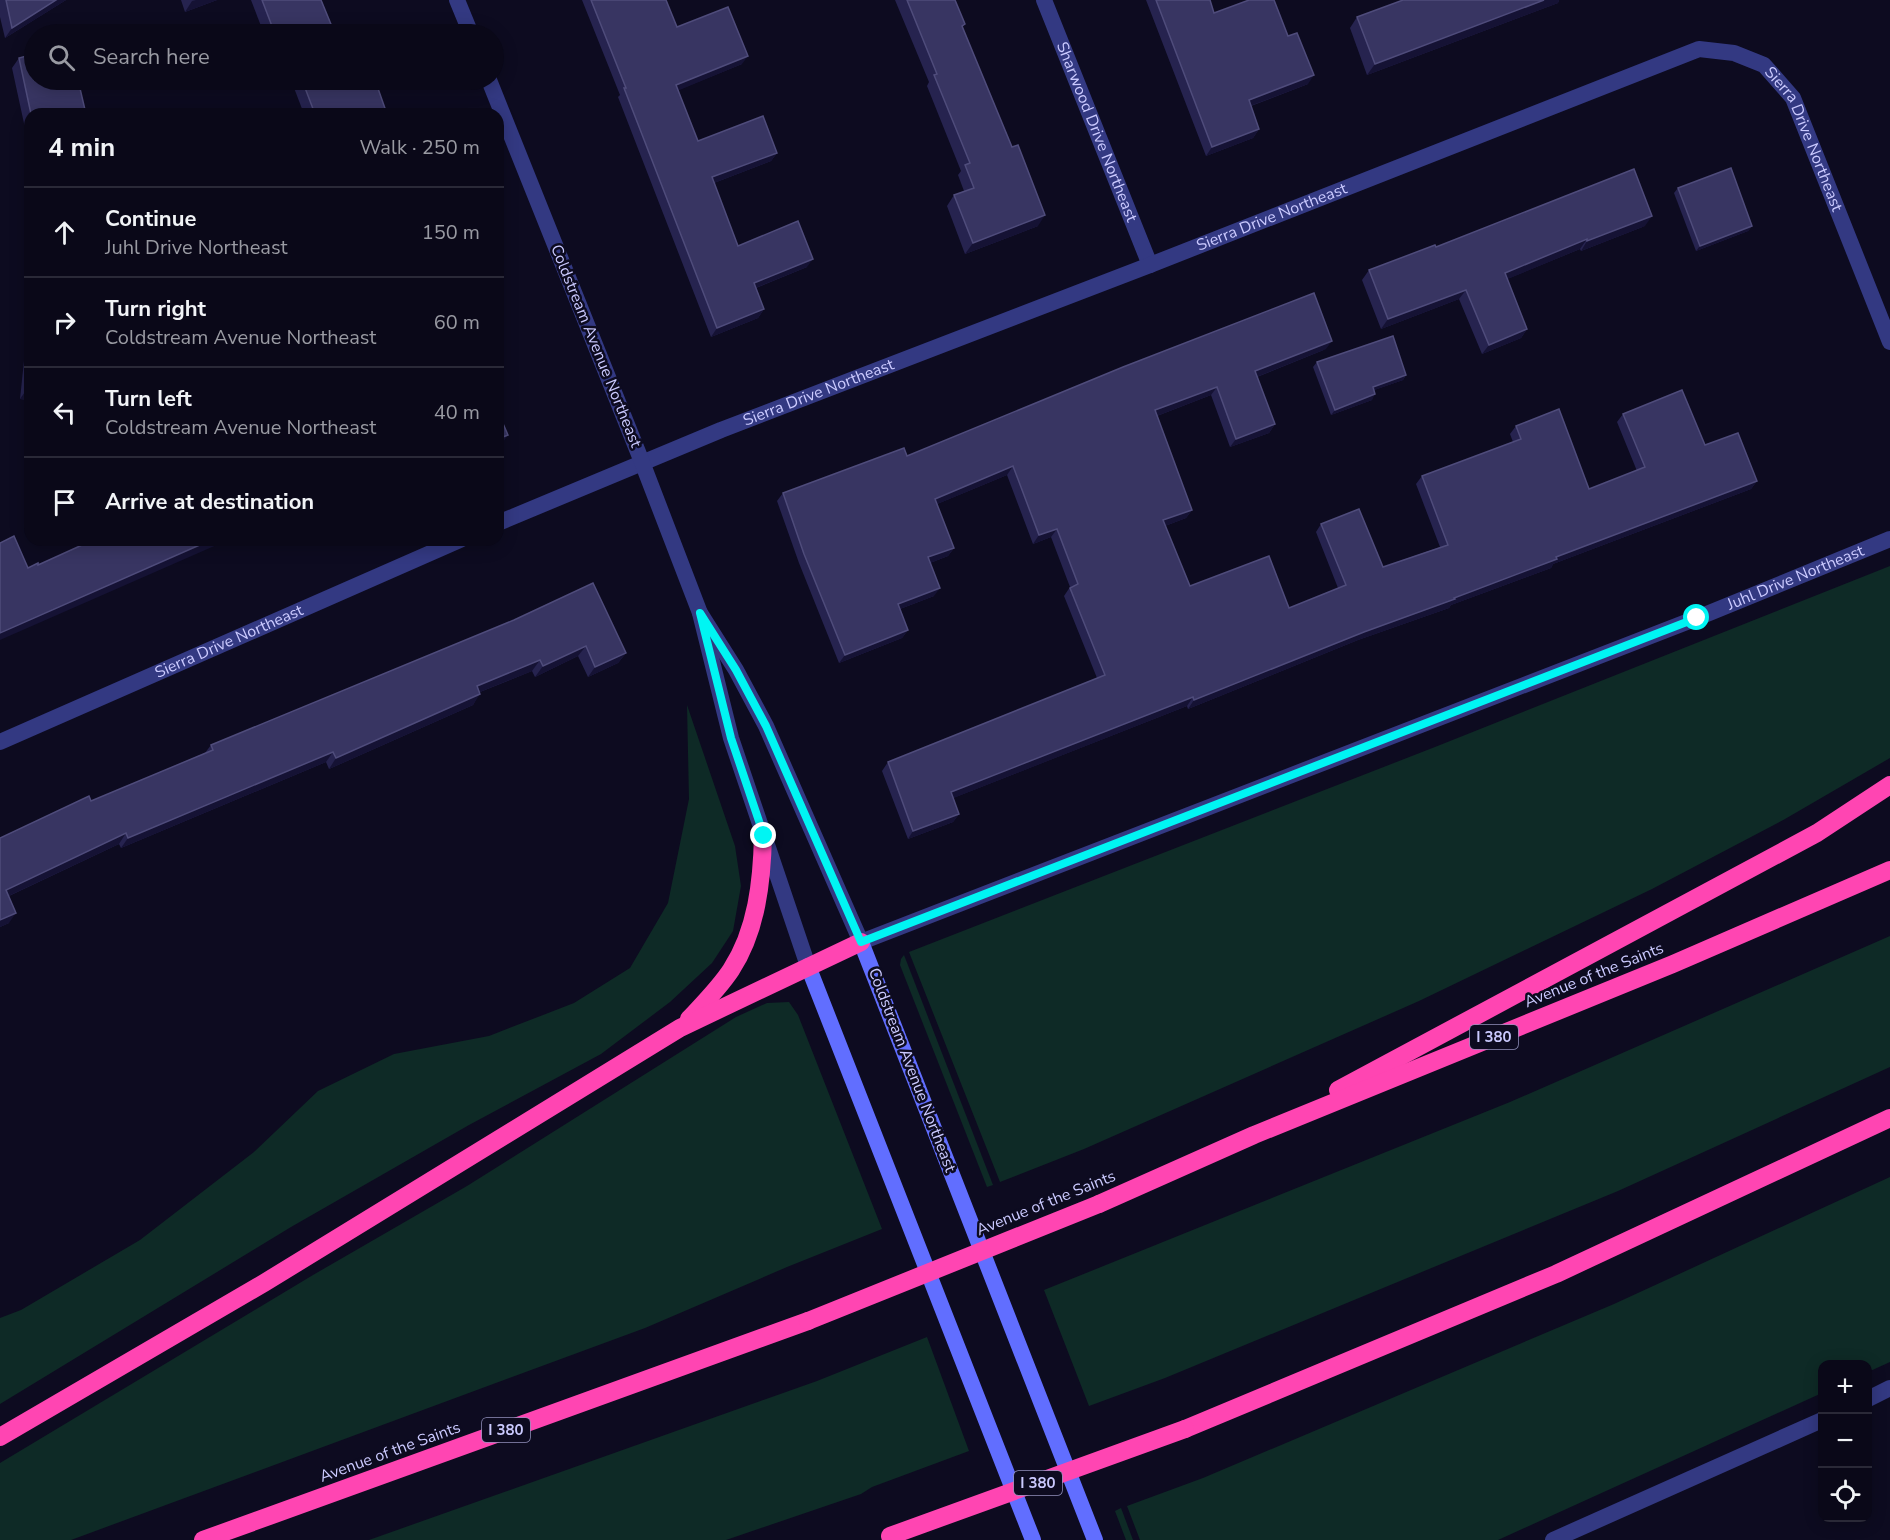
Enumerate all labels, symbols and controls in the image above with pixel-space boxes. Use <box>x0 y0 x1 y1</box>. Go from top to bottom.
search box <box>24 24 504 90</box>
street label: Sharwood Drive Northeast <box>1051 39 1143 226</box>
icon: search <box>45 41 78 74</box>
text: Search here <box>93 42 210 72</box>
street label: Sierra Drive Northeast <box>1759 62 1848 215</box>
text: 4 min <box>48 130 115 165</box>
text: Walk · 250 m <box>360 134 480 161</box>
street label: Sierra Drive Northeast <box>1193 177 1351 257</box>
text: Continue <box>105 204 196 234</box>
icon: ahead <box>48 216 81 249</box>
text: 150 m <box>422 219 480 246</box>
text: Juhl Drive Northeast <box>105 234 287 261</box>
street label: Coldstream Avenue Northeast <box>545 241 647 451</box>
text: Turn right <box>105 294 206 324</box>
icon: right <box>48 306 81 339</box>
text: 60 m <box>434 309 480 336</box>
text: Coldstream Avenue Northeast <box>105 324 376 351</box>
street label: Sierra Drive Northeast <box>740 353 897 432</box>
text: Turn left <box>105 384 192 414</box>
icon: left <box>48 396 81 429</box>
text: 40 m <box>434 399 480 426</box>
text: Coldstream Avenue Northeast <box>105 414 376 441</box>
icon: arrive <box>48 486 81 519</box>
text: Arrive at destination <box>105 487 314 517</box>
street label: Juhl Drive Northeast <box>1723 540 1868 616</box>
street label: Sierra Drive Northeast <box>151 599 307 684</box>
route start <box>1683 604 1709 630</box>
route end <box>750 822 776 848</box>
street label: Avenue of the Saints <box>1521 937 1667 1013</box>
street label: Coldstream Avenue Northeast <box>863 965 961 1176</box>
road number: I 380 <box>1470 1025 1518 1049</box>
street label: Avenue of the Saints <box>973 1165 1119 1241</box>
map controls <box>1818 1360 1872 1522</box>
button: + <box>1818 1360 1872 1414</box>
button: − <box>1818 1414 1872 1468</box>
street label: Avenue of the Saints <box>316 1416 464 1488</box>
road number: I 380 <box>482 1418 530 1442</box>
button: locate <box>1818 1468 1872 1522</box>
road number: I 380 <box>1014 1471 1062 1495</box>

